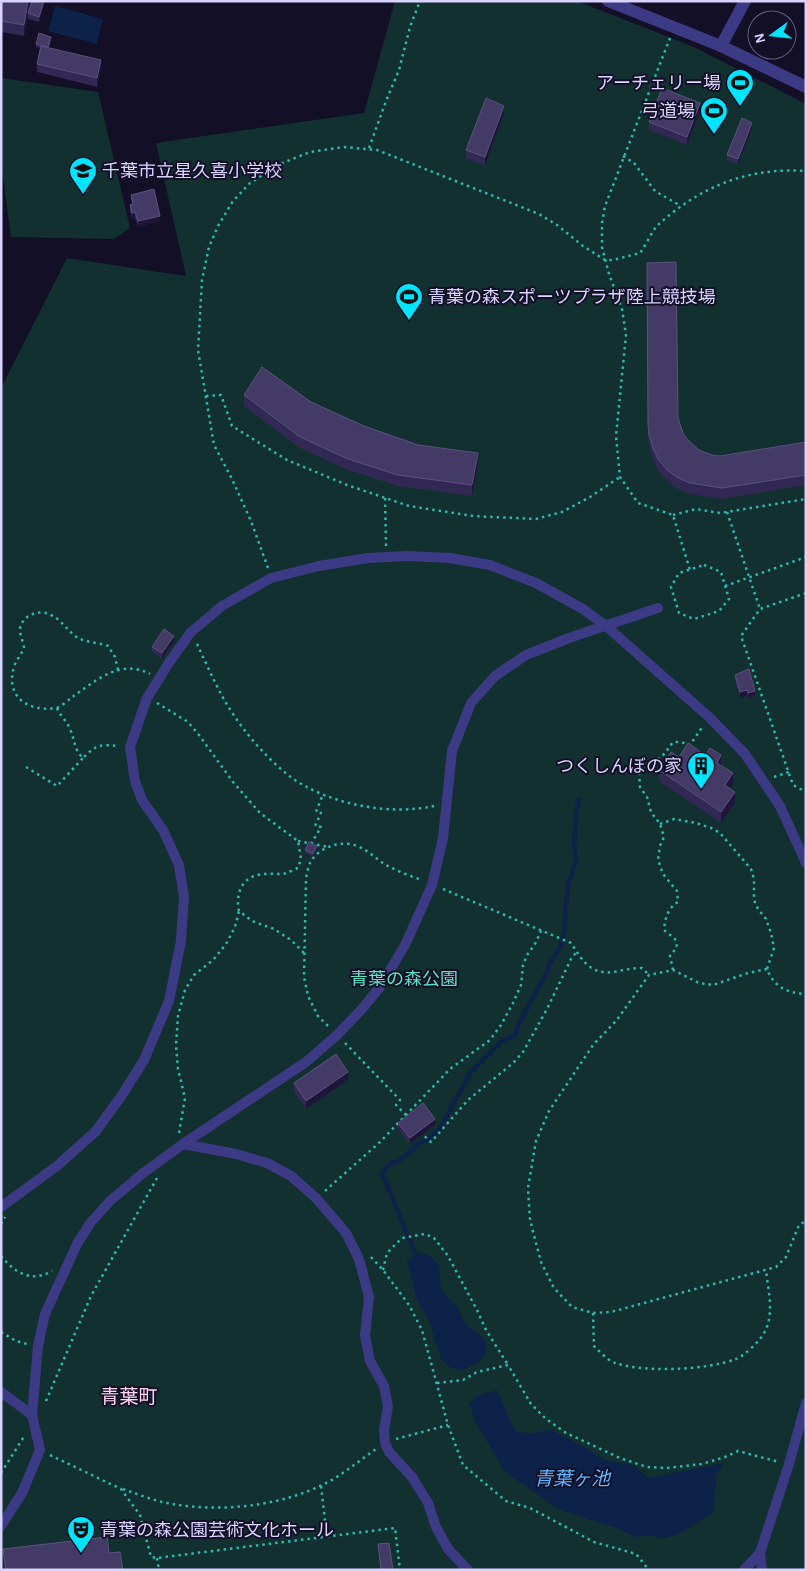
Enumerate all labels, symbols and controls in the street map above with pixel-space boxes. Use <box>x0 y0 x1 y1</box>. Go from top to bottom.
north arrow <box>747 10 797 60</box>
text: N <box>752 32 768 45</box>
sports icon: アーチェリー場 <box>725 68 755 107</box>
place label: アーチェリー場 <box>596 74 721 93</box>
sports icon: 弓道場 <box>699 96 729 135</box>
place label: 弓道場 <box>641 101 695 121</box>
school or university icon: 千葉市立星久喜小学校 <box>68 156 98 195</box>
place label: 千葉市立星久喜小学校 <box>102 161 282 181</box>
sports icon: 青葉の森スポーツプラザ陸上競技場 <box>394 282 424 321</box>
place label: 青葉の森スポーツプラザ陸上競技場 <box>428 288 716 307</box>
building icon: つくしんぼの家 <box>686 751 716 790</box>
place label: つくしんぼの家 <box>556 757 682 776</box>
park label: 青葉の森公園 <box>350 970 458 989</box>
district label: 青葉町 <box>100 1386 158 1407</box>
water label: 青葉ヶ池 <box>534 1469 612 1489</box>
theatre icon: 青葉の森公園芸術文化ホール <box>66 1515 96 1554</box>
place label: 青葉の森公園芸術文化ホール <box>100 1520 334 1540</box>

